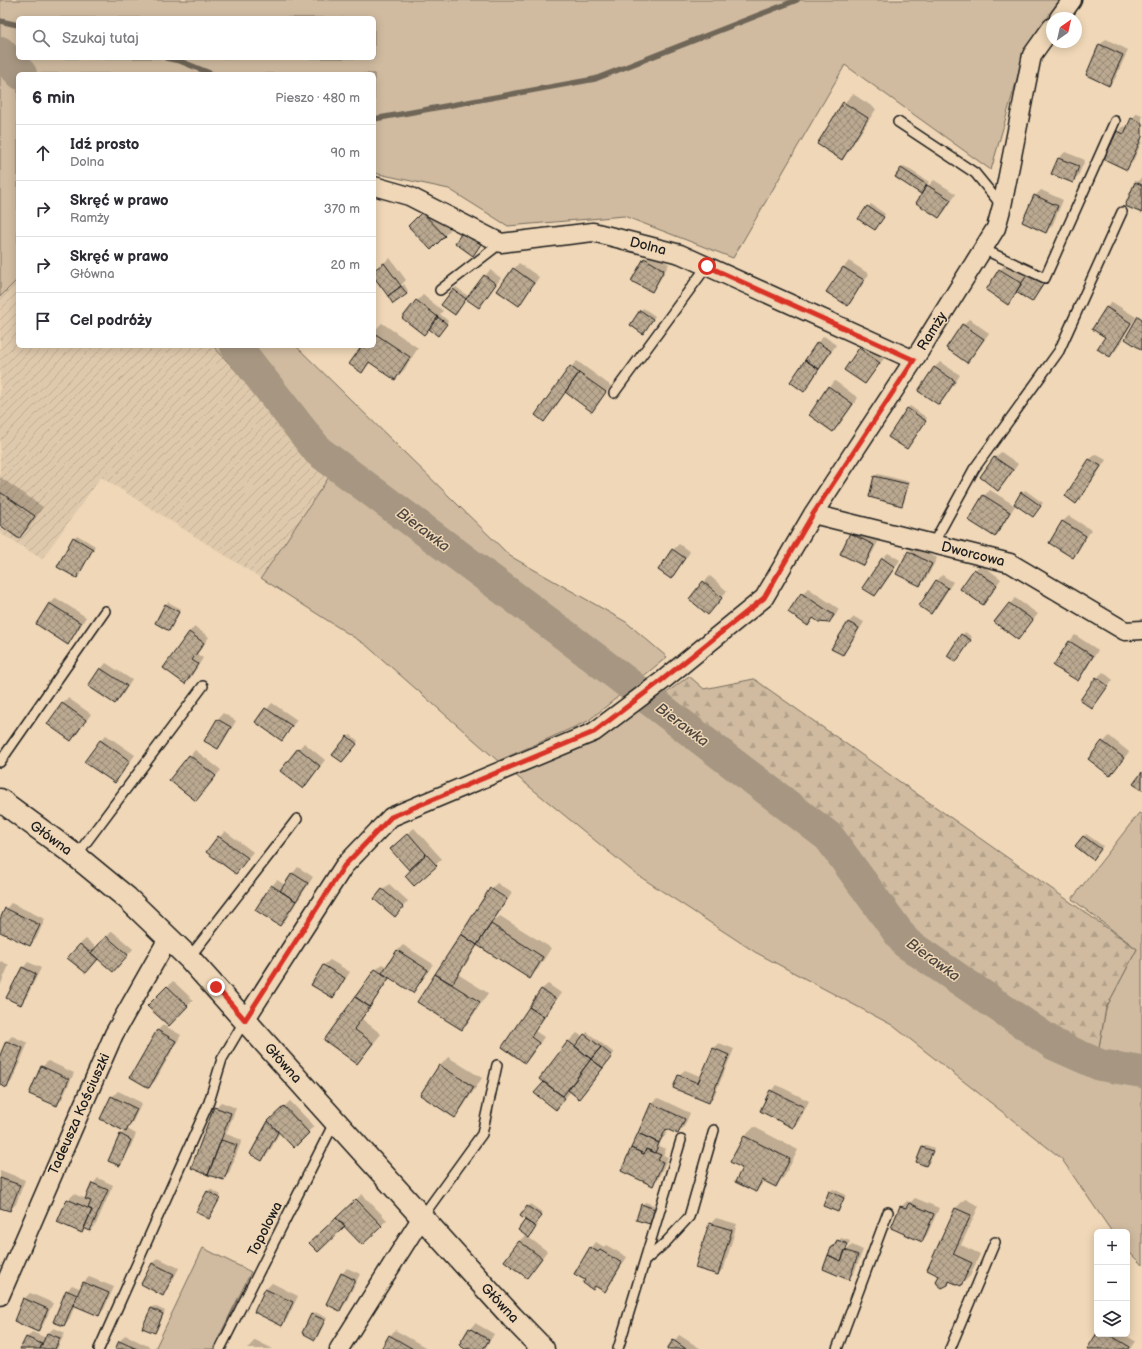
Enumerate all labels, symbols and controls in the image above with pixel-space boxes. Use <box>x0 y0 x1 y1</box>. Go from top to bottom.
north arrow <box>1046 12 1082 48</box>
search box <box>16 16 376 60</box>
icon: search <box>30 27 52 49</box>
text: Szukaj tutaj <box>62 29 139 48</box>
text: 6 min <box>32 88 75 108</box>
text: Pieszo · 480 m <box>275 90 360 106</box>
text: Idź prosto <box>70 135 139 154</box>
icon: ahead <box>32 142 54 164</box>
text: 90 m <box>331 145 360 161</box>
text: Dolna <box>70 154 104 170</box>
text: Skręć w prawo <box>70 191 169 210</box>
icon: right <box>32 198 54 220</box>
text: 370 m <box>324 201 360 217</box>
text: Ramży <box>70 210 109 226</box>
street label: Dolna <box>628 233 668 259</box>
text: Skręć w prawo <box>70 247 169 266</box>
icon: right <box>32 254 54 276</box>
text: 20 m <box>330 257 360 273</box>
route start <box>698 257 716 275</box>
text: Główna <box>70 266 115 282</box>
street label: Ramży <box>914 308 951 354</box>
icon: arrive <box>32 310 54 332</box>
text: Cel podróży <box>70 311 152 330</box>
water label: Bierawka <box>393 504 453 556</box>
street label: Dworcowa <box>940 538 1007 570</box>
water label: Bierawka <box>652 699 712 751</box>
street label: Główna <box>27 817 75 859</box>
water label: Bierawka <box>902 934 964 986</box>
route end <box>207 978 225 996</box>
street label: Główna <box>261 1040 305 1087</box>
street label: Tadeusza Kościuszki <box>45 1051 113 1177</box>
street label: Topolowa <box>244 1199 286 1259</box>
map controls <box>1094 1229 1130 1337</box>
button: + <box>1094 1229 1130 1265</box>
button: − <box>1094 1265 1130 1301</box>
street label: Główna <box>477 1280 523 1326</box>
button: layers <box>1094 1301 1130 1337</box>

